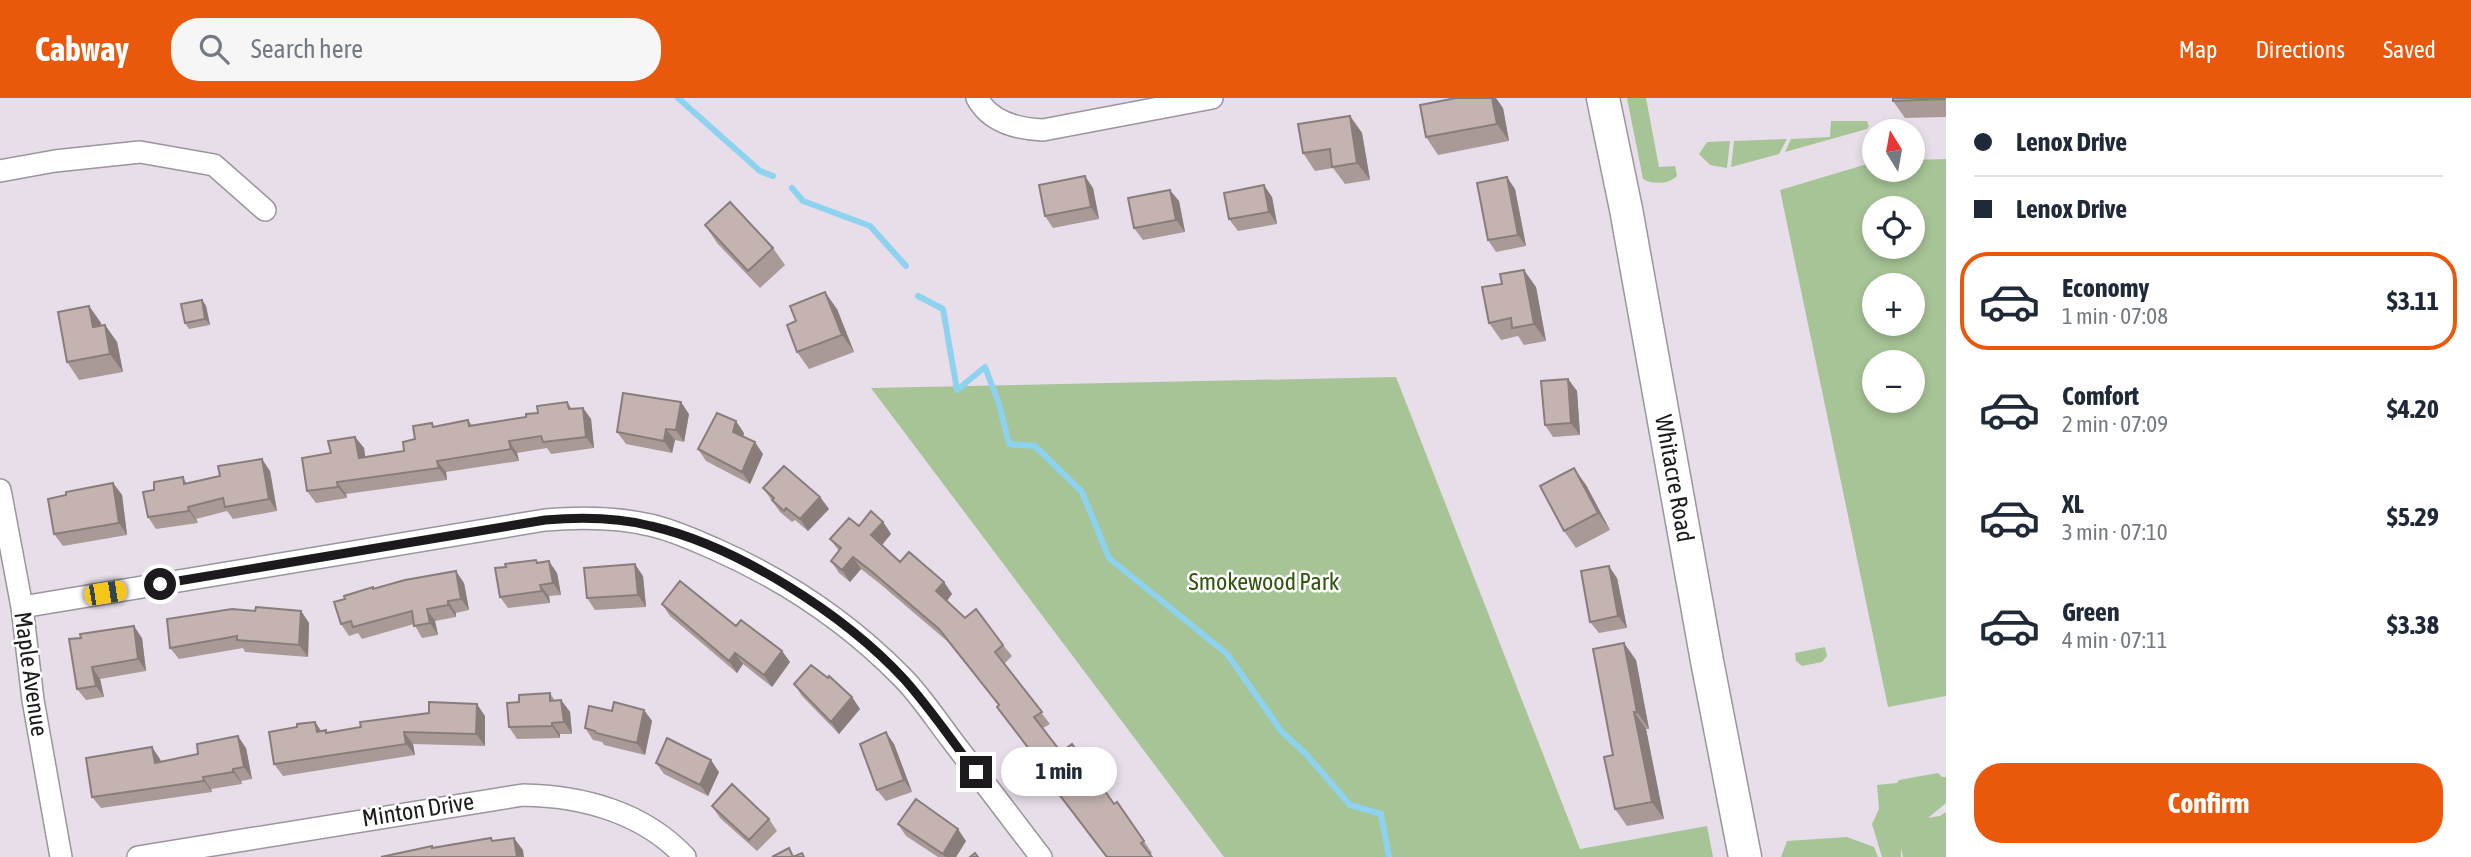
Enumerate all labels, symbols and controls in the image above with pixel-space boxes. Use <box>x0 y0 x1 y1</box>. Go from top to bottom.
search box <box>171 18 661 81</box>
text: Cabway <box>35 30 129 68</box>
icon: search <box>195 30 233 68</box>
text: Search here <box>251 34 363 64</box>
text: Map <box>2179 36 2217 63</box>
text: Directions <box>2255 36 2345 63</box>
text: Saved <box>2383 36 2436 63</box>
north arrow <box>1862 119 1925 182</box>
map controls <box>1862 119 1925 413</box>
text: Lenox Drive <box>2016 127 2127 157</box>
text: Lenox Drive <box>2016 194 2127 224</box>
button: locate <box>1862 196 1925 259</box>
icon: car <box>1978 270 2041 333</box>
button: + <box>1862 273 1925 336</box>
text: Economy <box>2062 273 2149 303</box>
text: $3.11 <box>2387 286 2439 316</box>
text: 1 min · 07:08 <box>2062 303 2168 329</box>
button: − <box>1862 350 1925 413</box>
icon: car <box>1978 378 2041 441</box>
text: Comfort <box>2062 381 2139 411</box>
text: $4.20 <box>2387 394 2439 424</box>
text: 2 min · 07:09 <box>2062 411 2168 437</box>
street label: Whitacre Road <box>1650 413 1699 544</box>
icon: car <box>1978 486 2041 549</box>
text: XL <box>2062 489 2084 519</box>
text: $5.29 <box>2387 502 2439 532</box>
text: 3 min · 07:10 <box>2062 519 2168 545</box>
route start <box>144 568 176 600</box>
park label: Smokewood Park <box>1189 568 1340 595</box>
car <box>83 579 128 607</box>
icon: car <box>1978 594 2041 657</box>
text: Green <box>2062 597 2120 627</box>
street label: Maple Avenue <box>9 610 54 738</box>
text: $3.38 <box>2387 610 2439 640</box>
text: 4 min · 07:11 <box>2062 627 2168 653</box>
callout: 1 min <box>1000 748 1116 796</box>
route end <box>960 756 992 788</box>
text: 1 min <box>1036 758 1082 784</box>
button: Confirm <box>1974 763 2443 843</box>
street label: Minton Drive <box>360 787 476 832</box>

